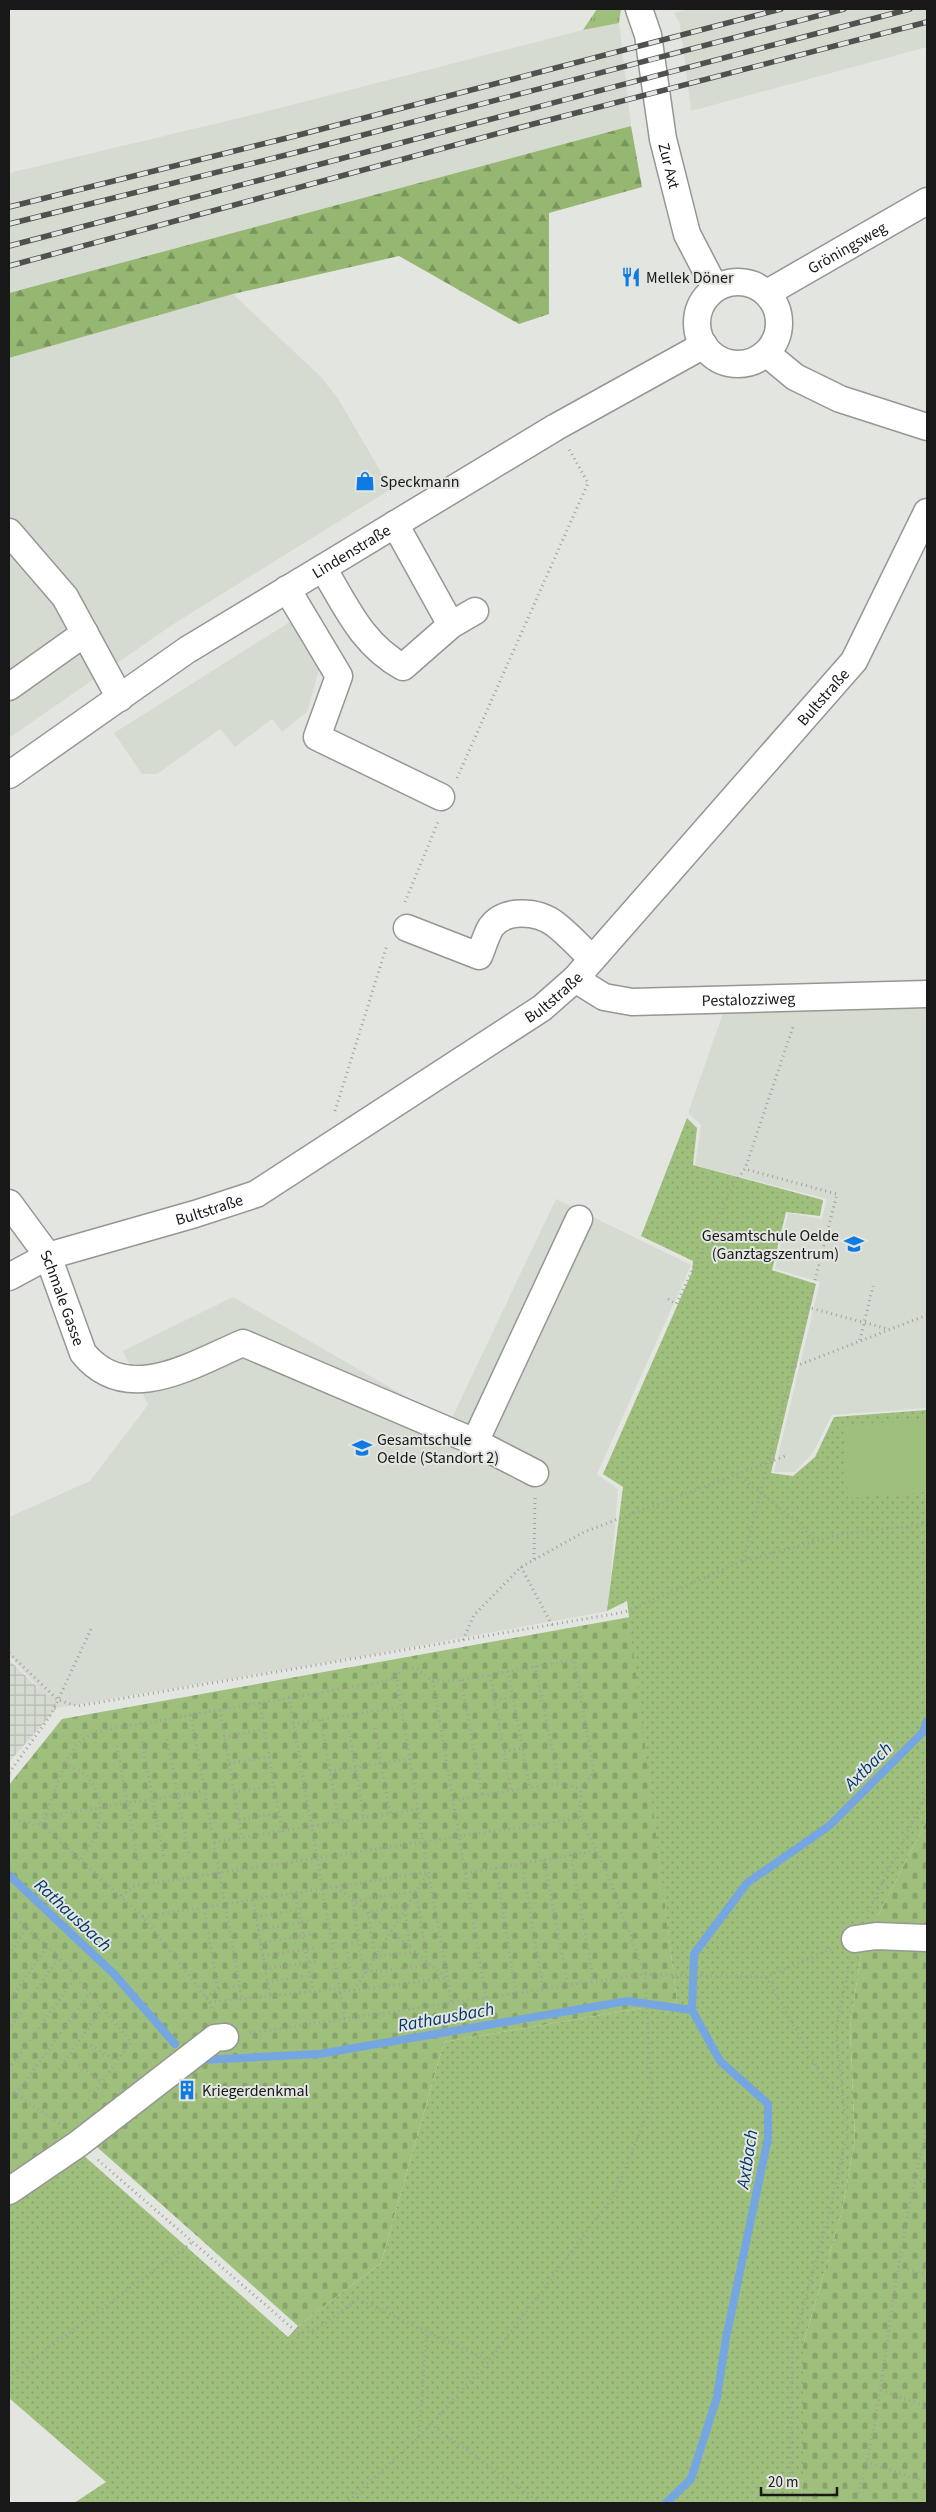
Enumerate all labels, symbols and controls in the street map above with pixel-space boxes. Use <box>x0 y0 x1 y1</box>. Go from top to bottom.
street label: Zur Axt <box>652 141 685 192</box>
street label: Gröningsweg <box>804 217 891 279</box>
restaurant icon: Mellek Döner <box>620 266 642 288</box>
place label: Mellek Döner <box>646 267 734 289</box>
shop icon: Speckmann <box>354 470 376 492</box>
place label: Speckmann <box>380 471 459 493</box>
street label: Lindenstraße <box>308 520 395 584</box>
street label: Bultstraße <box>792 664 855 731</box>
street label: Bultstraße <box>520 968 588 1029</box>
street label: Pestalozziweg <box>701 988 796 1012</box>
street label: Bultstraße <box>173 1189 246 1231</box>
place label: Gesamtschule Oelde (Ganztagszentrum) <box>702 1225 839 1265</box>
school or university icon: Gesamtschule Oelde (Ganztagszentrum) <box>843 1233 865 1255</box>
street label: Schmale Gasse <box>35 1245 89 1349</box>
place label: Gesamtschule Oelde (Standort 2) <box>377 1429 499 1469</box>
school or university icon: Gesamtschule Oelde (Standort 2) <box>351 1437 373 1459</box>
water label: Axtbach <box>838 1737 898 1797</box>
water label: Rathausbach <box>28 1873 117 1958</box>
water label: Rathausbach <box>396 1997 496 2038</box>
building icon: Kriegerdenkmal <box>176 2079 198 2101</box>
place label: Kriegerdenkmal <box>202 2080 309 2102</box>
water label: Axtbach <box>730 2128 764 2191</box>
scale bar <box>761 2464 837 2496</box>
text: 20 m <box>768 2472 798 2493</box>

